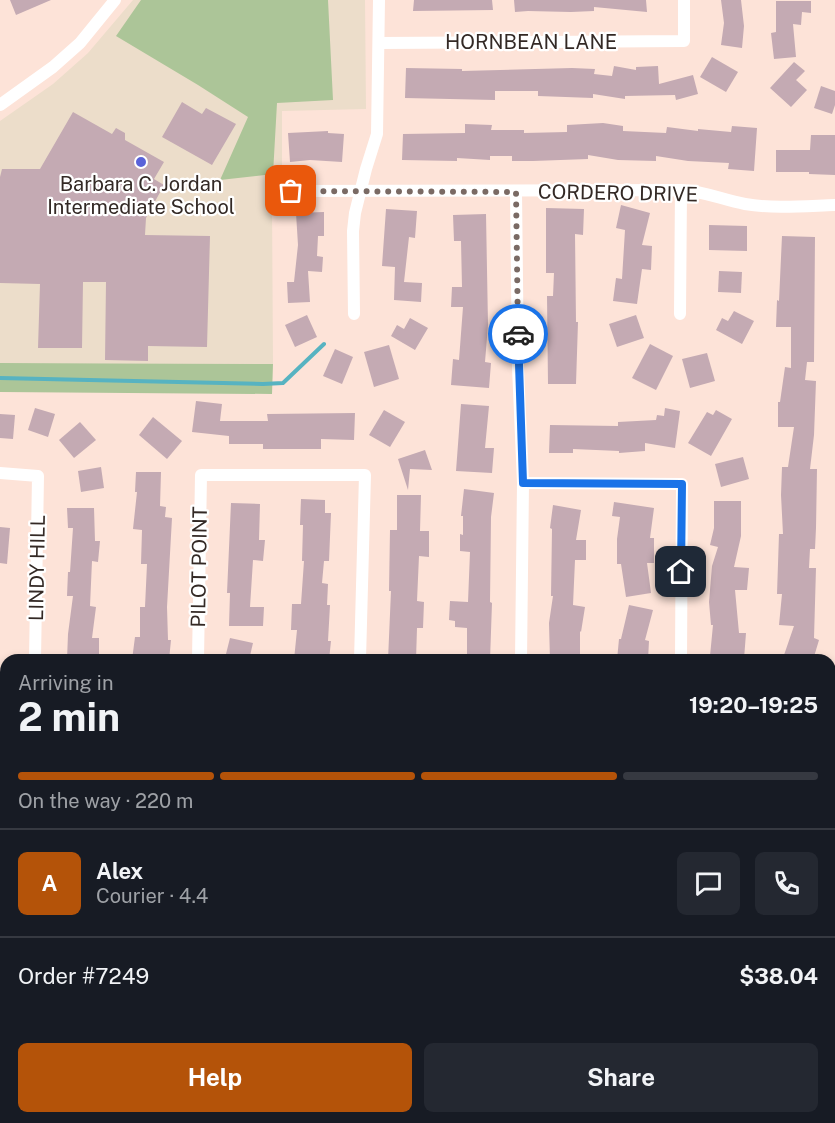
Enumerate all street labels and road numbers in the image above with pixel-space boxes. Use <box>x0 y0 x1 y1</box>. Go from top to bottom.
street label: HORNBEAN LANE <box>445 30 617 54</box>
street label: CORDERO DRIVE <box>538 180 698 206</box>
street label: PILOT POINT <box>186 506 212 628</box>
street label: LINDY HILL <box>24 515 50 621</box>

